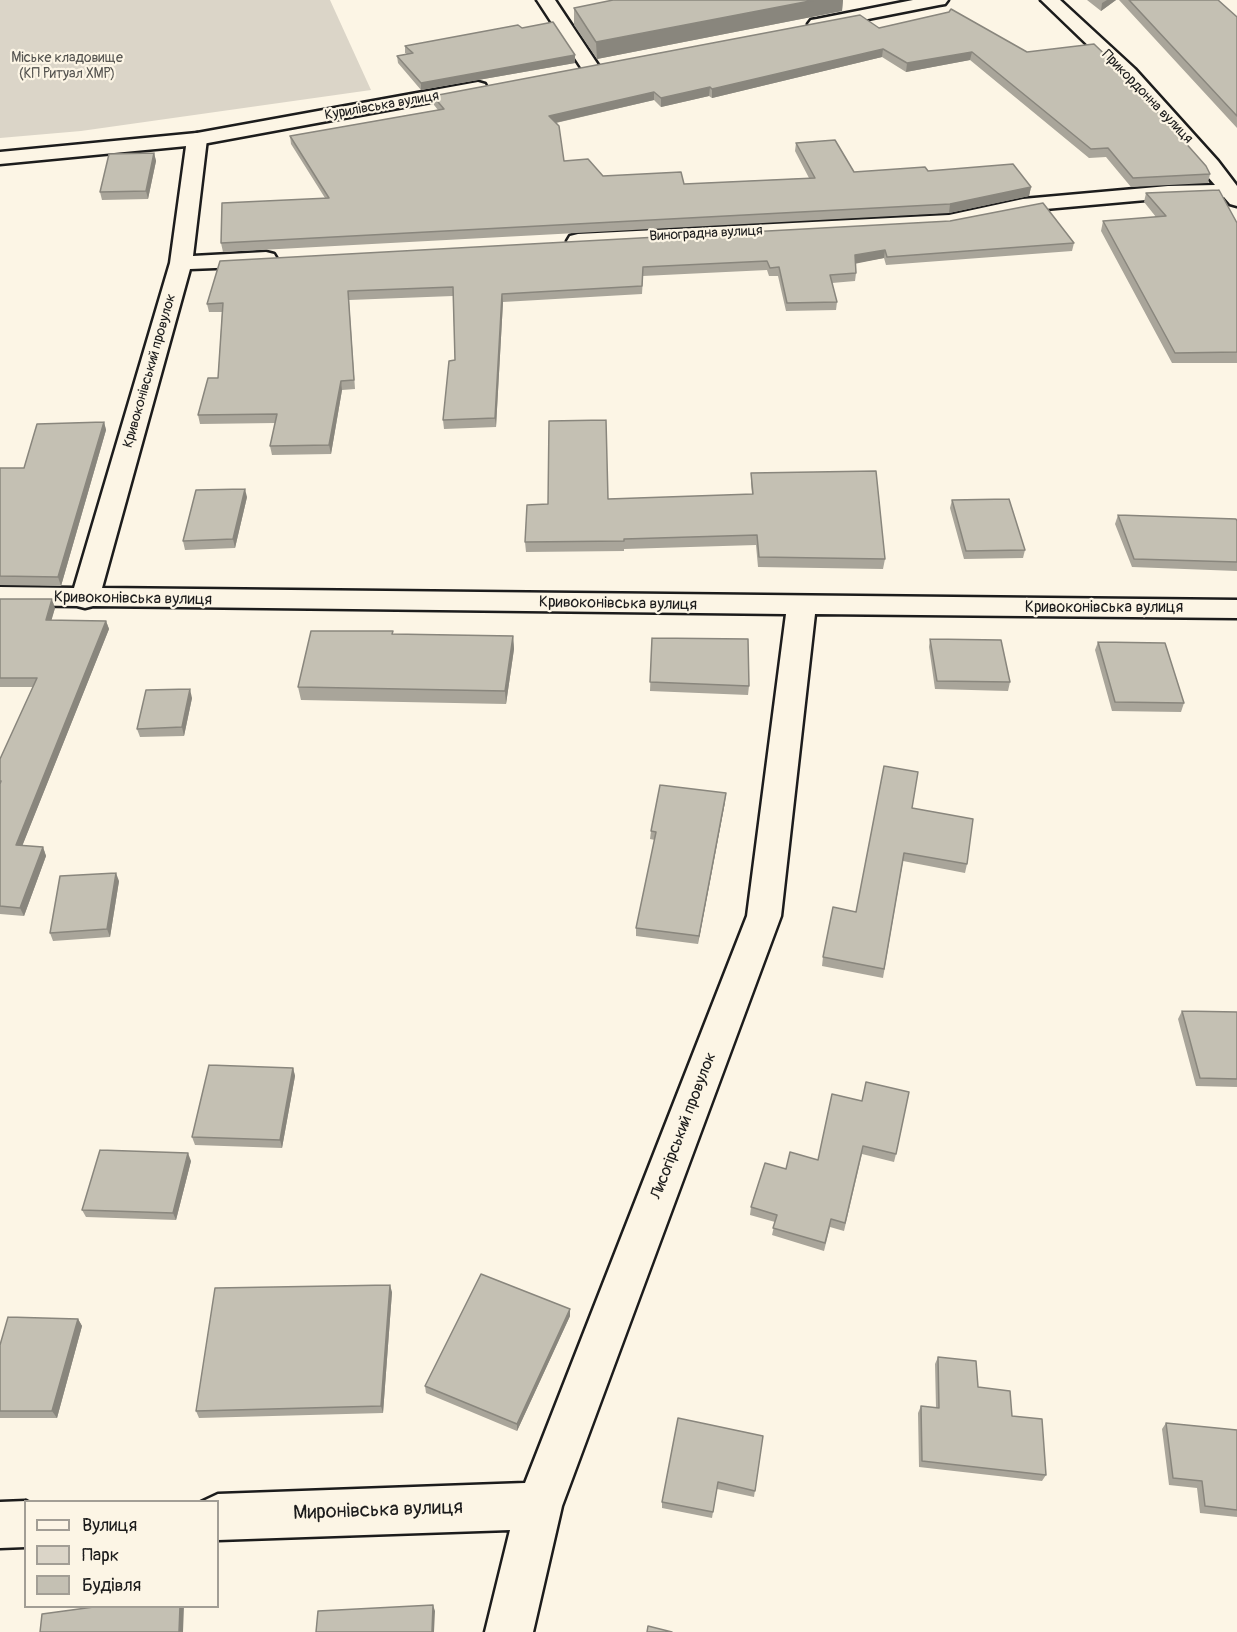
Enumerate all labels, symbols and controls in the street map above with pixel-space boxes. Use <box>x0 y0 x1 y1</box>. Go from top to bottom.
street label: Прикордонна вулиця <box>1098 47 1196 147</box>
park label: Міське кладовище (КП Ритуал ХМР) <box>11 50 123 82</box>
street label: Курилівська вулиця <box>324 88 440 124</box>
street label: Виноградна вулиця <box>649 223 763 245</box>
street label: Кривоконівський провулок <box>120 292 180 450</box>
street label: Кривоконівська вулиця <box>54 588 212 610</box>
street label: Кривоконівська вулиця <box>539 593 697 615</box>
street label: Кривоконівська вулиця <box>1025 598 1183 618</box>
street label: Лисогірський провулок <box>647 1050 721 1202</box>
street label: Миронівська вулиця <box>293 1496 463 1526</box>
legend <box>24 1500 219 1608</box>
text: Вулиця <box>82 1514 137 1537</box>
text: Парк <box>82 1544 119 1567</box>
text: Будівля <box>82 1574 141 1597</box>

